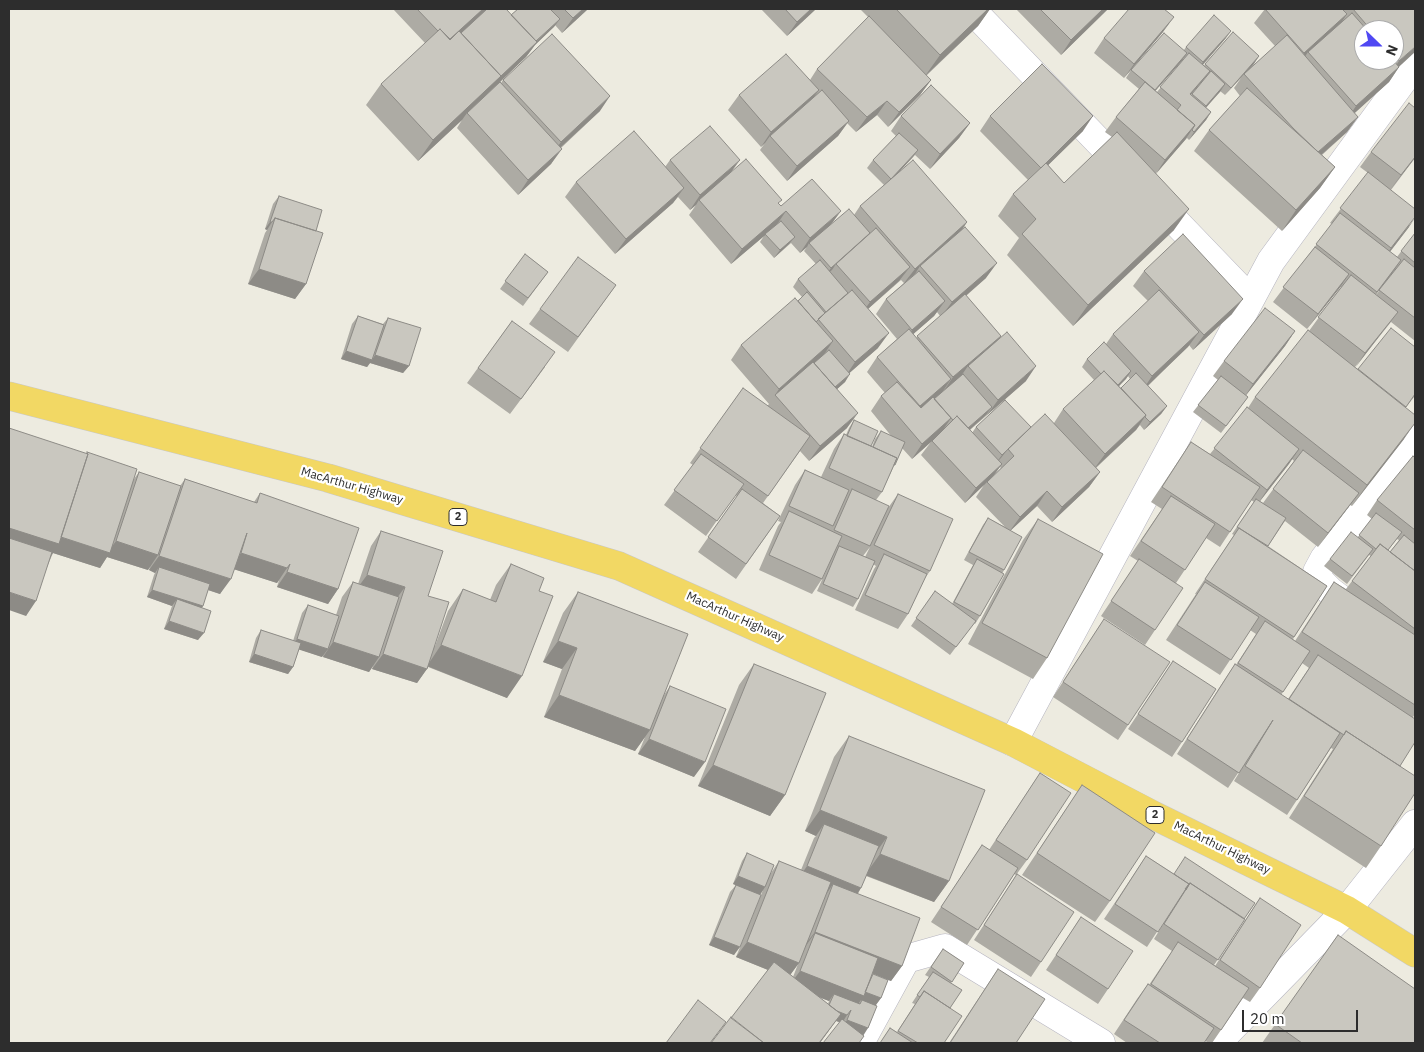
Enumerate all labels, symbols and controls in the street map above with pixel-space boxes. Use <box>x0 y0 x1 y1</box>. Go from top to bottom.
north arrow <box>1354 20 1404 70</box>
text: N <box>1382 42 1402 58</box>
street label: MacArthur Highway <box>299 465 405 507</box>
road number: 2 <box>449 508 467 526</box>
street label: MacArthur Highway <box>684 589 786 645</box>
road number: 2 <box>1146 806 1164 824</box>
street label: MacArthur Highway <box>1171 818 1273 878</box>
scale bar <box>1244 1000 1360 1032</box>
text: 20 m <box>1250 1009 1285 1028</box>

